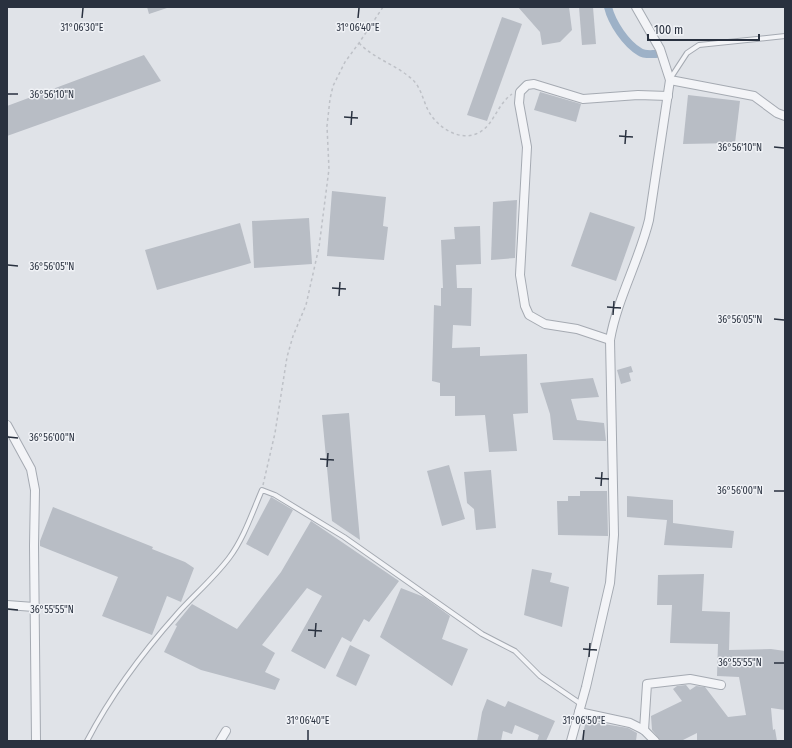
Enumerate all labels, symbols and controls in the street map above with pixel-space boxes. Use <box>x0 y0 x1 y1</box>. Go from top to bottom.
scale bar <box>648 16 759 42</box>
text: 31°06'30"E <box>61 22 104 34</box>
text: 31°06'40"E <box>337 22 380 34</box>
text: 100 m <box>654 23 683 37</box>
text: 36°56'10"N <box>30 89 74 101</box>
text: 36°56'10"N <box>718 142 762 154</box>
text: 36°56'05"N <box>30 261 74 273</box>
text: 36°56'05"N <box>718 314 762 326</box>
text: 36°56'00"N <box>29 432 75 444</box>
text: 36°56'00"N <box>717 485 763 497</box>
text: 36°55'55"N <box>30 604 74 616</box>
text: 36°55'55"N <box>718 657 762 669</box>
text: 31°06'40"E <box>287 715 330 727</box>
text: 31°06'50"E <box>562 715 606 727</box>

